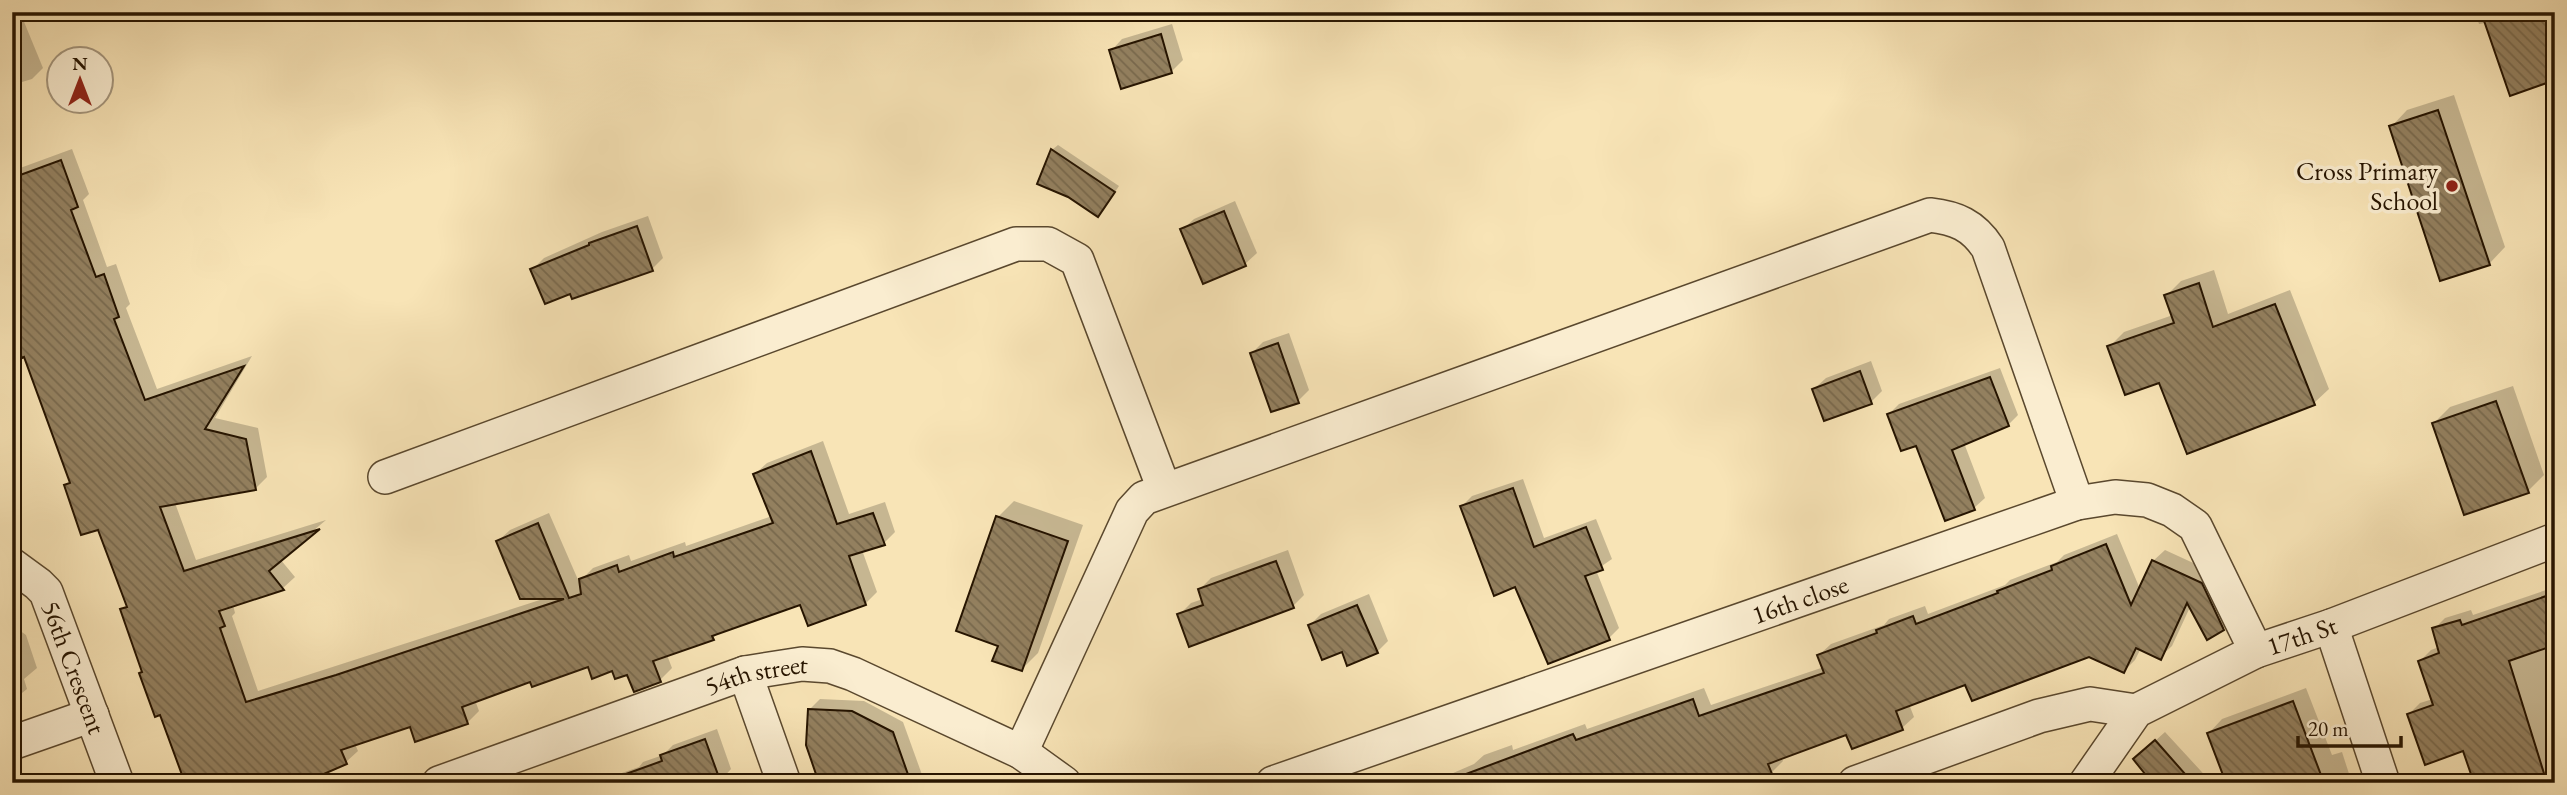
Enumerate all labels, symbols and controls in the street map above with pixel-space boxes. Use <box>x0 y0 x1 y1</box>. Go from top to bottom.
north arrow <box>46 46 116 116</box>
text: N <box>72 51 88 76</box>
place label: Cross Primary School <box>2296 154 2439 218</box>
marker: Cross Primary School <box>2444 178 2460 194</box>
street label: 16th close <box>1747 567 1853 632</box>
street label: 56th Crescent <box>34 596 114 739</box>
street label: 17th St <box>2262 608 2342 663</box>
street label: 54th street <box>700 647 809 703</box>
scale bar <box>2298 704 2401 748</box>
text: 20 m <box>2308 715 2349 742</box>

